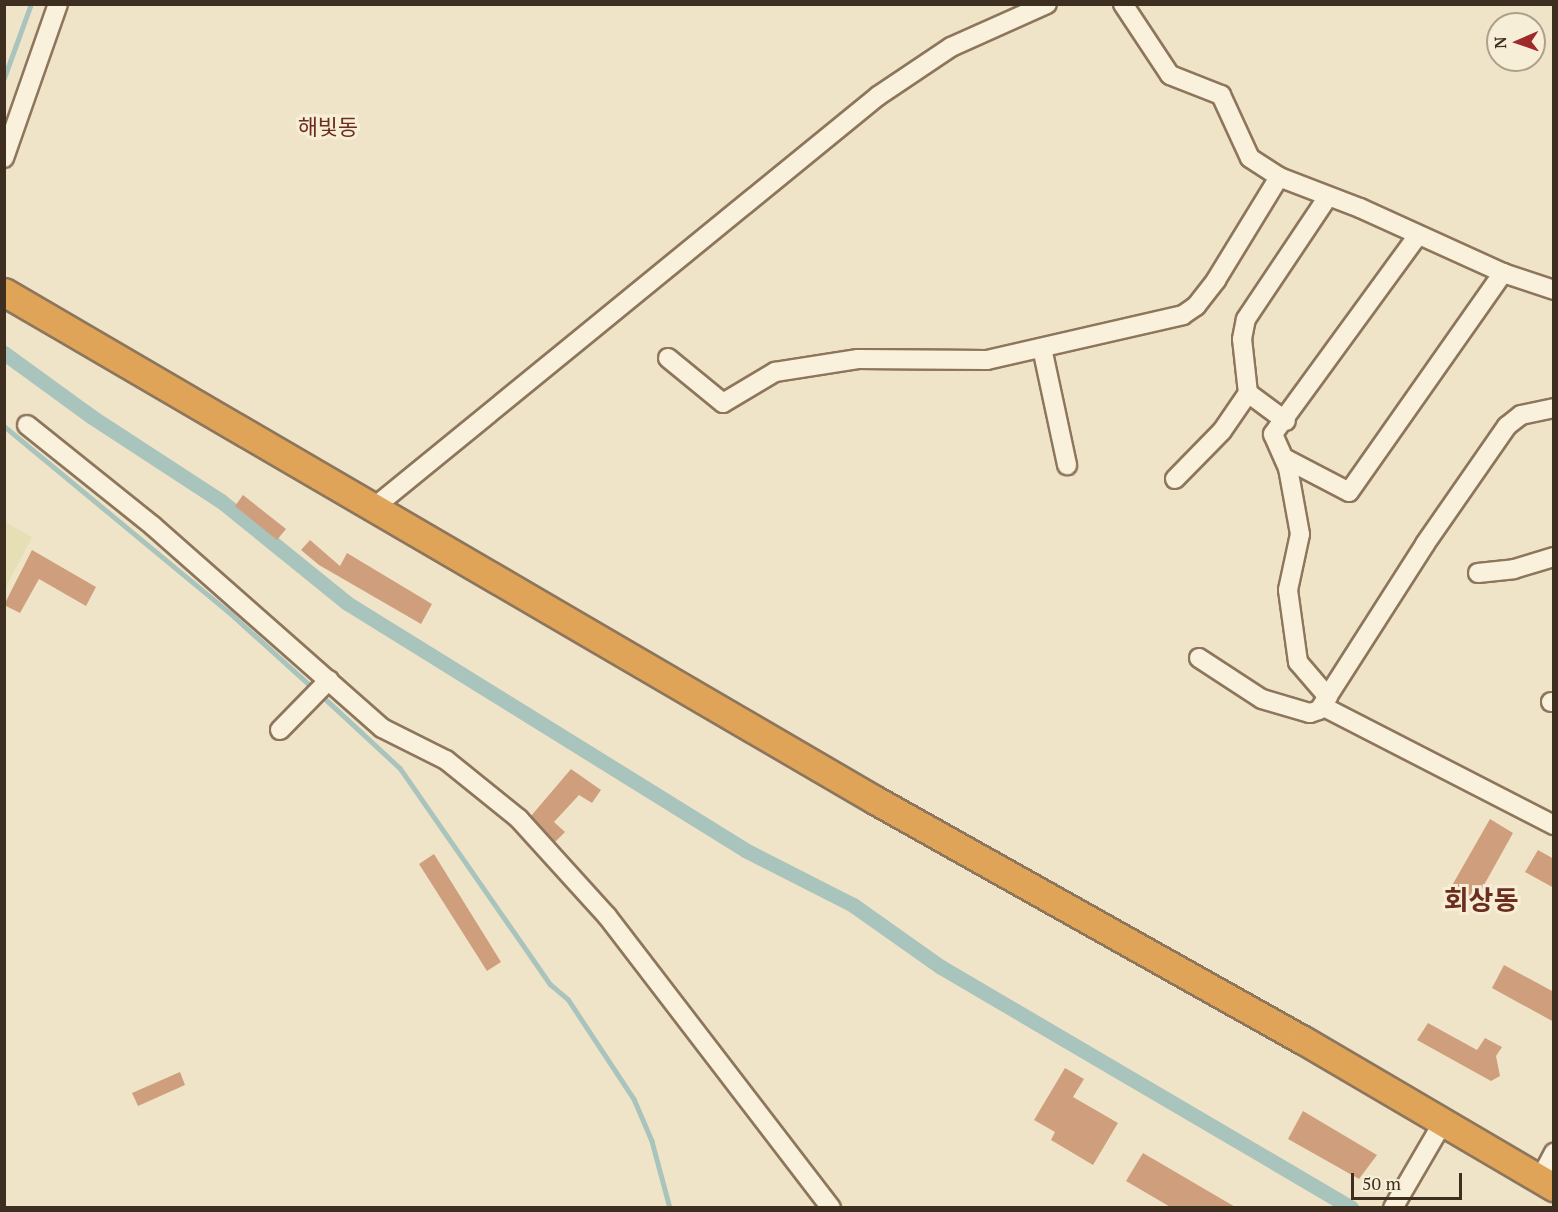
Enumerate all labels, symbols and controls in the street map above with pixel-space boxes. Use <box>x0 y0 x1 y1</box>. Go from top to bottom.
north arrow <box>1486 12 1546 72</box>
text: N <box>1489 36 1511 49</box>
district label: 해빛동 <box>298 114 358 140</box>
district label: 회상동 <box>1444 885 1518 917</box>
scale bar <box>1354 1161 1465 1199</box>
text: 50 m <box>1362 1171 1401 1195</box>

